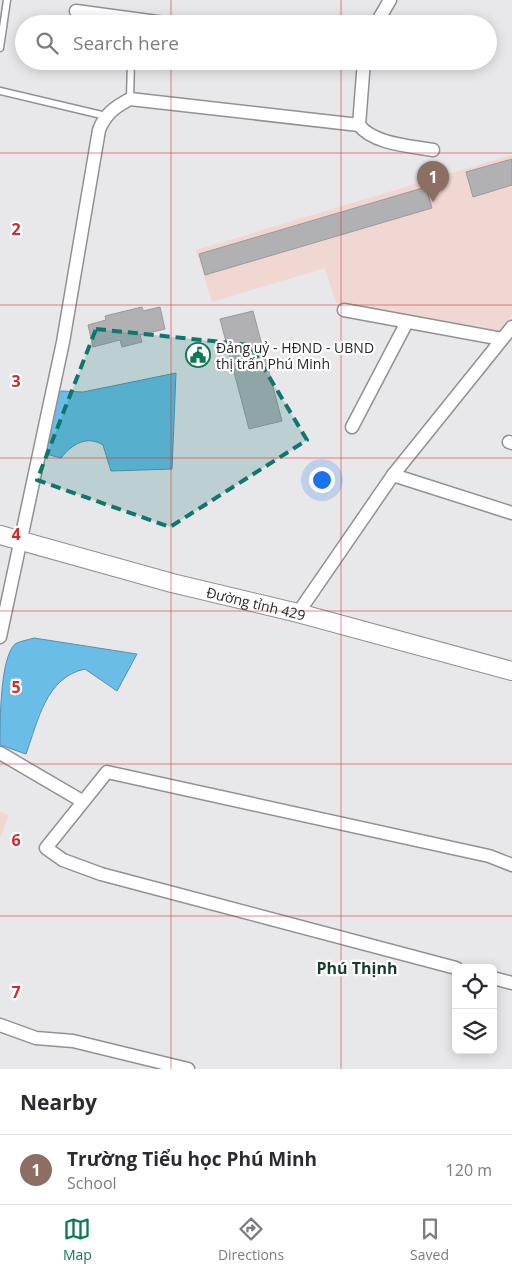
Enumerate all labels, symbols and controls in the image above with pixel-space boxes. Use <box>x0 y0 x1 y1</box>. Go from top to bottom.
search box <box>15 15 497 70</box>
icon: search <box>33 29 61 57</box>
text: Search here <box>73 30 179 56</box>
pin: 1 <box>417 161 449 202</box>
text: 2 <box>11 218 21 240</box>
place label: Đảng uỷ - HĐND - UBND thị trấn Phú Minh <box>216 338 374 373</box>
public building icon: Đảng uỷ - HĐND - UBND thị trấn Phú Minh <box>185 342 211 368</box>
text: 3 <box>11 370 21 392</box>
your location <box>309 467 335 493</box>
text: 4 <box>11 523 21 545</box>
street label: Đường tỉnh 429 <box>205 582 308 624</box>
text: 5 <box>11 676 21 698</box>
text: 6 <box>11 829 21 851</box>
district label: Phú Thịnh <box>317 957 397 979</box>
map controls <box>452 964 497 1054</box>
button: locate <box>452 964 497 1009</box>
text: 7 <box>11 981 21 1003</box>
button: layers <box>452 1009 497 1054</box>
text: Nearby <box>20 1088 97 1116</box>
text: Trường Tiểu học Phú Minh <box>67 1146 317 1172</box>
text: 1 <box>31 1159 41 1181</box>
text: 120 m <box>446 1159 492 1181</box>
text: School <box>67 1172 117 1194</box>
tab: Map <box>63 1215 92 1264</box>
tab: Directions <box>218 1215 284 1264</box>
tab: Saved <box>410 1215 449 1264</box>

